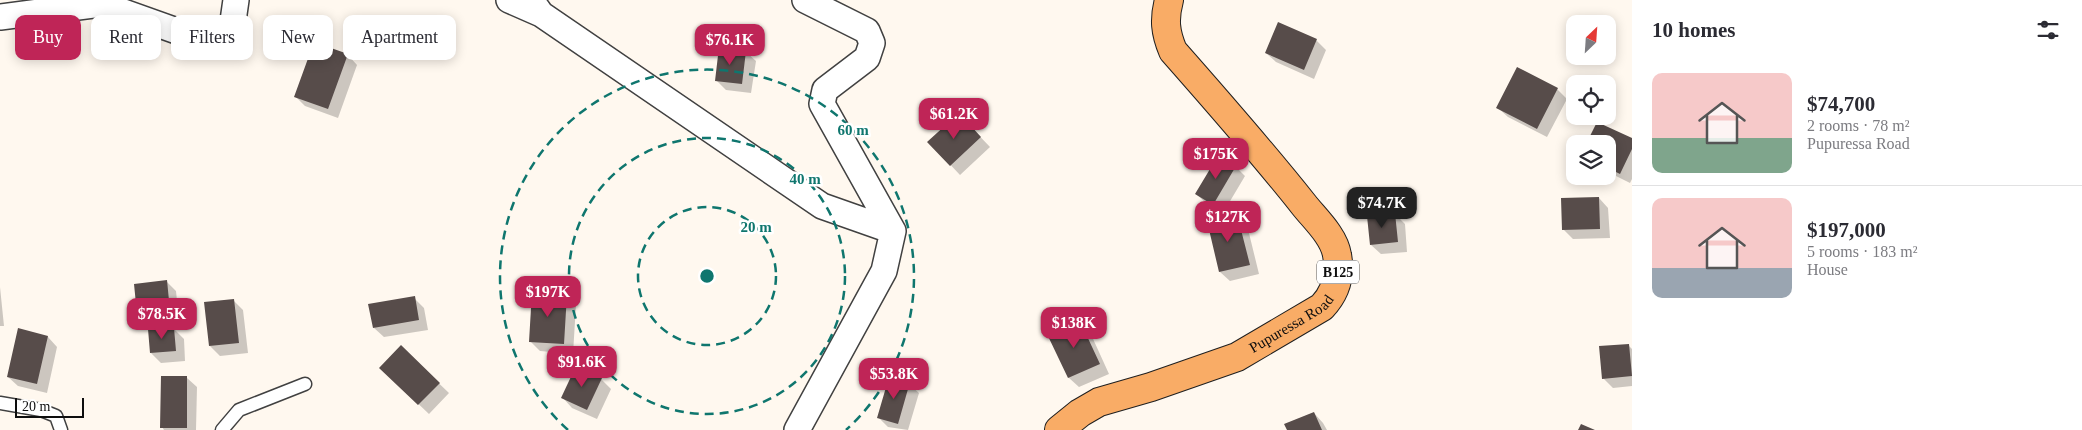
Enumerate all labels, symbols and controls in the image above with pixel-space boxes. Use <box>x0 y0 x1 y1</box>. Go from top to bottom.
chip: Buy <box>15 15 81 60</box>
chip: Rent <box>91 15 161 60</box>
chip: Filters <box>171 15 253 60</box>
chip: New <box>263 15 333 60</box>
chip: Apartment <box>343 15 456 60</box>
north arrow <box>1566 15 1616 65</box>
map controls <box>1566 15 1616 185</box>
icon: filters <box>2034 16 2062 44</box>
text: 10 homes <box>1652 18 1735 42</box>
pin: $76.1K <box>689 23 771 66</box>
text: $76.1K <box>706 31 754 48</box>
button: locate <box>1566 75 1616 125</box>
text: $74,700 <box>1807 92 1875 116</box>
icon: home <box>1692 93 1752 153</box>
pin: $61.2K <box>913 98 995 140</box>
text: $61.2K <box>930 105 978 122</box>
text: 2 rooms · 78 m² <box>1807 117 1910 134</box>
text: 60 m <box>837 122 869 138</box>
button: layers <box>1566 135 1616 185</box>
text: Pupuressa Road <box>1807 135 1910 152</box>
pin: $175K <box>1181 138 1251 180</box>
text: $175K <box>1194 145 1238 162</box>
text: 40 m <box>789 171 821 187</box>
pin: $74.7K <box>1341 186 1423 229</box>
text: $74.7K <box>1358 194 1406 211</box>
pin: $127K <box>1193 200 1263 243</box>
text: $127K <box>1206 208 1250 225</box>
icon: home <box>1692 218 1752 278</box>
text: $197,000 <box>1807 218 1886 242</box>
text: 20 m <box>740 219 772 235</box>
text: 5 rooms · 183 m² <box>1807 243 1918 260</box>
road number: B125 <box>1317 260 1359 284</box>
text: House <box>1807 261 1848 278</box>
centre of rings <box>698 267 716 285</box>
pin: $197K <box>513 276 583 318</box>
text: $197K <box>526 283 570 300</box>
street label: Pupuressa Road <box>1246 291 1337 356</box>
pin: $78.5K <box>121 298 203 340</box>
text: $78.5K <box>138 305 186 322</box>
pin: $138K <box>1039 306 1109 349</box>
text: $138K <box>1052 314 1096 331</box>
pin: $91.6K <box>541 346 623 388</box>
text: $91.6K <box>558 353 606 370</box>
pin: $53.8K <box>853 358 935 400</box>
text: $53.8K <box>870 365 918 382</box>
scale bar <box>15 395 84 418</box>
text: 20 m <box>22 399 50 414</box>

